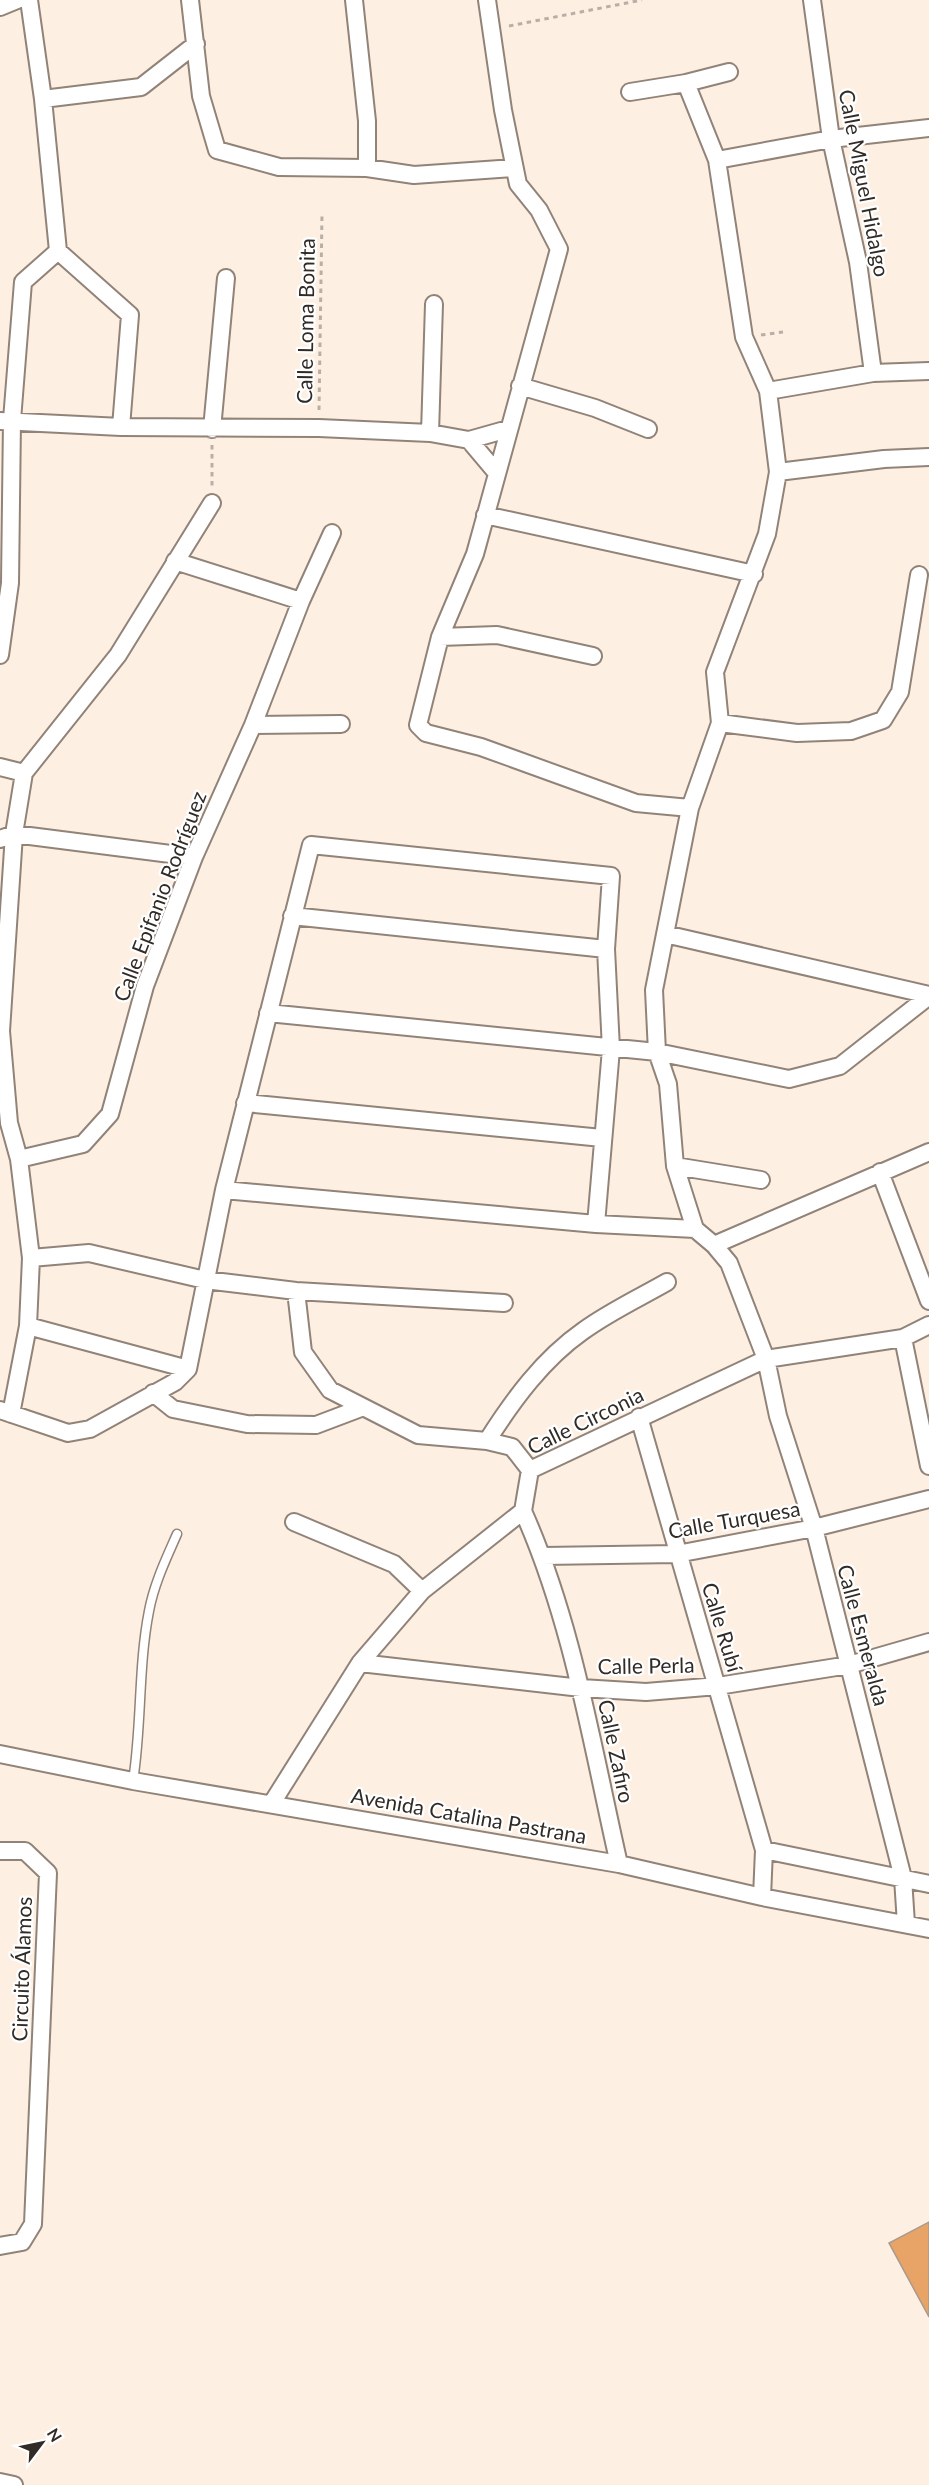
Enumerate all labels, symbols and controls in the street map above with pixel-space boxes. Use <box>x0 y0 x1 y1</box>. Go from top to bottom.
street label: Calle Miguel Hidalgo <box>835 87 895 279</box>
street label: Calle Loma Bonita <box>291 238 319 404</box>
street label: Calle Epifanio Rodríguez <box>107 787 211 1005</box>
street label: Calle Circonia <box>523 1381 647 1459</box>
street label: Calle Turquesa <box>666 1495 802 1543</box>
street label: Calle Esmeralda <box>833 1562 895 1708</box>
street label: Calle Rubí <box>698 1579 749 1676</box>
street label: Calle Perla <box>597 1652 695 1678</box>
street label: Calle Zafiro <box>594 1697 640 1805</box>
street label: Avenida Catalina Pastrana <box>349 1782 589 1848</box>
street label: Circuito Álamos <box>6 1896 36 2042</box>
north arrow <box>12 2413 72 2473</box>
text: N <box>44 2425 66 2445</box>

